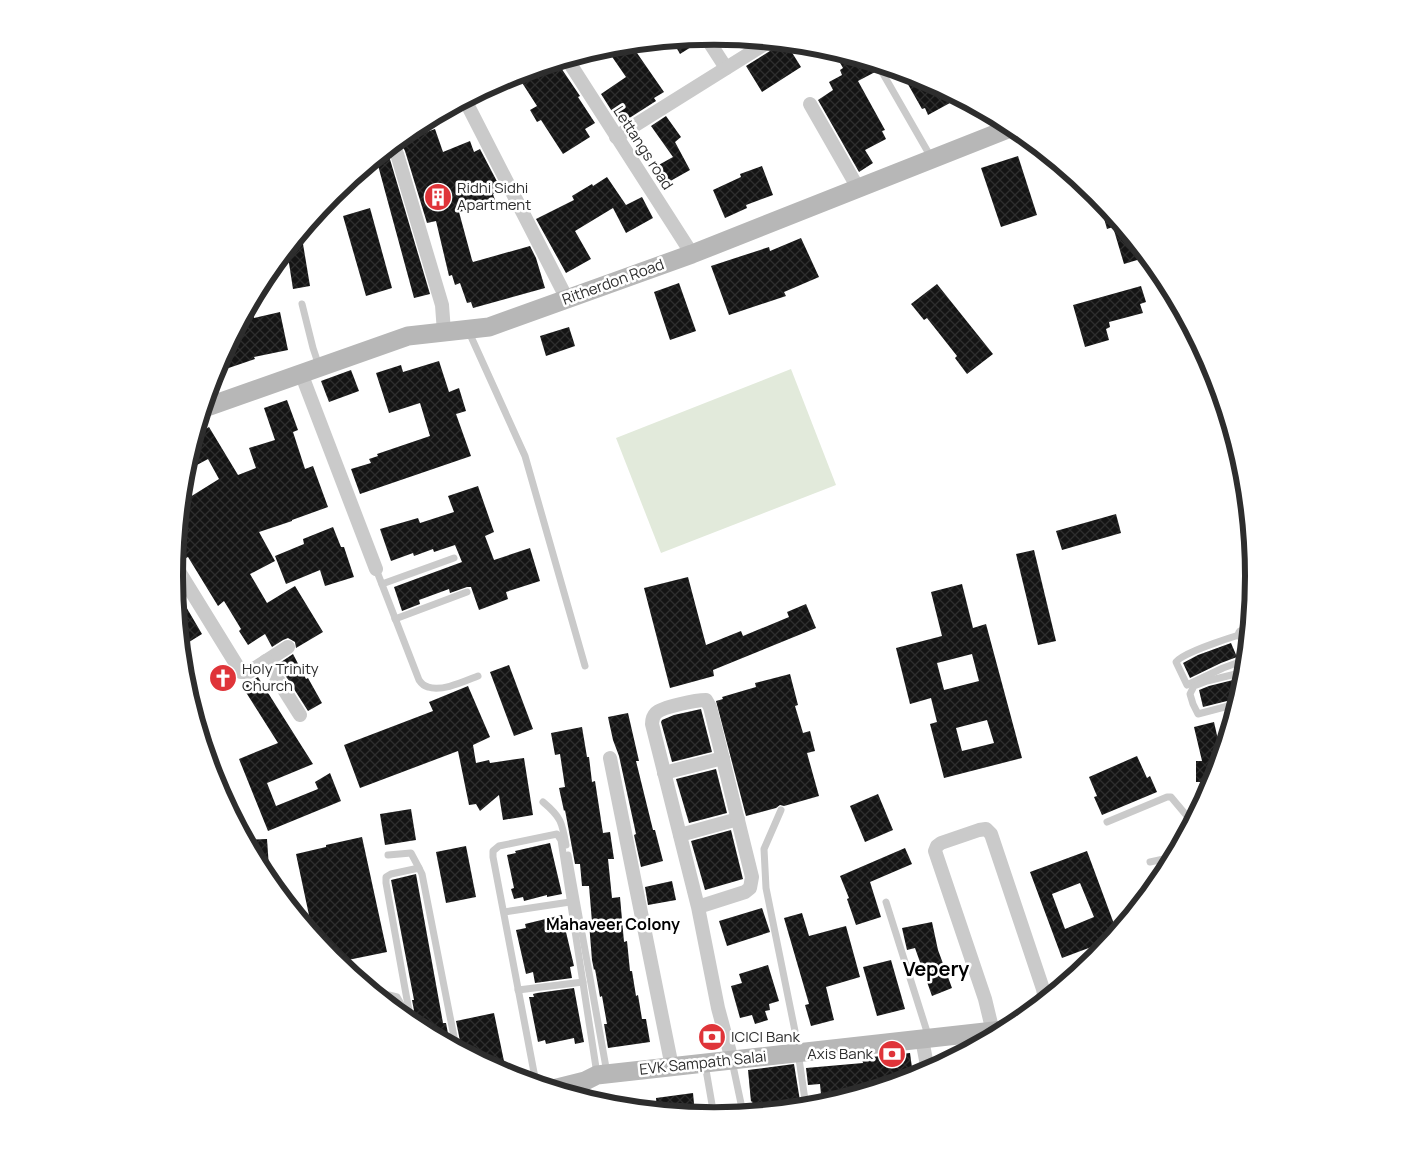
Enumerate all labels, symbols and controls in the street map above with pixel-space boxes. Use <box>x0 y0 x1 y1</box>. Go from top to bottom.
street label: Lettangs road <box>608 102 678 194</box>
place label: Ridhi Sidhi Apartment <box>457 177 531 215</box>
building icon: Ridhi Sidhi Apartment <box>423 182 453 212</box>
street label: Ritherdon Road <box>559 253 667 310</box>
place label: Holy Trinity Church <box>242 658 319 696</box>
church icon: Holy Trinity Church <box>208 663 238 693</box>
district label: Mahaveer Colony <box>546 913 680 935</box>
district label: Vepery <box>903 955 970 982</box>
bank icon: ICICI Bank <box>697 1022 727 1052</box>
place label: ICICI Bank <box>731 1026 800 1047</box>
bank icon: Axis Bank <box>877 1039 907 1069</box>
place label: Axis Bank <box>807 1043 874 1064</box>
street label: EVK Sampath Salai <box>638 1045 767 1080</box>

